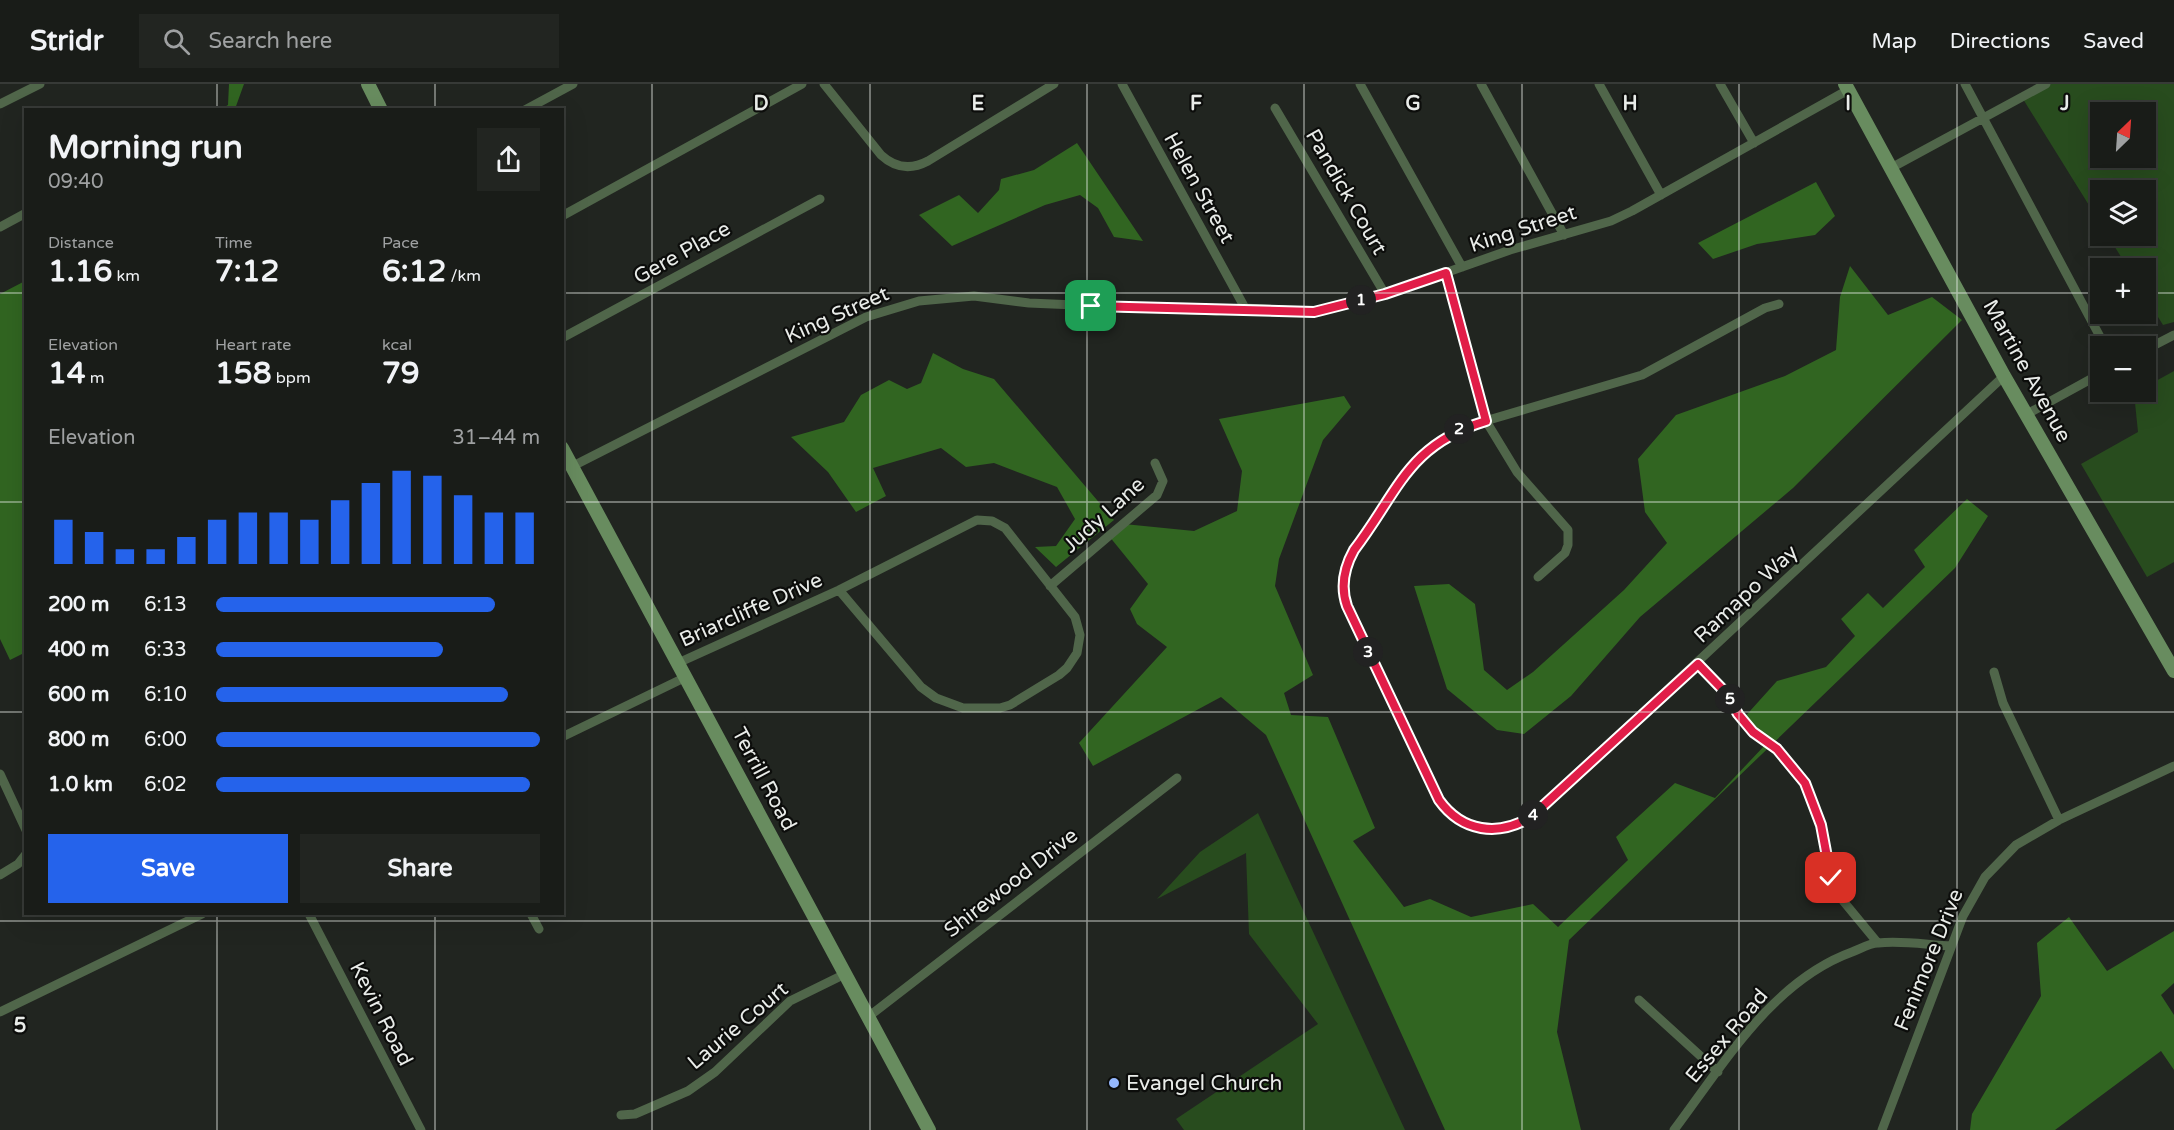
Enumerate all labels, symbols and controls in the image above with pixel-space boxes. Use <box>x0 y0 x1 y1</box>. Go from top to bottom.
search box <box>139 14 559 68</box>
text: Stridr <box>30 24 103 58</box>
icon: search <box>160 25 193 58</box>
text: Search here <box>208 28 332 54</box>
text: Map <box>1871 29 1917 54</box>
text: Directions <box>1950 29 2050 54</box>
text: Saved <box>2083 29 2144 54</box>
text: D <box>753 92 769 116</box>
text: E <box>972 92 985 116</box>
text: F <box>1190 92 1202 116</box>
text: G <box>1405 92 1421 116</box>
text: H <box>1622 92 1638 116</box>
text: I <box>1845 92 1851 116</box>
text: J <box>2059 92 2070 116</box>
north arrow <box>2090 102 2156 168</box>
map controls <box>2090 102 2156 402</box>
street label: Pandick Court <box>1300 125 1392 259</box>
text: Morning run <box>48 128 243 167</box>
button: share <box>477 128 540 191</box>
street label: Helen Street <box>1158 128 1240 248</box>
text: 09:40 <box>48 170 103 194</box>
button: layers <box>2090 180 2156 246</box>
street label: King Street <box>1466 200 1580 258</box>
street label: Gere Place <box>629 216 735 290</box>
text: Distance <box>48 233 114 253</box>
text: Time <box>215 233 252 253</box>
text: Pace <box>382 233 419 253</box>
text: 1.16 <box>48 253 112 290</box>
text: 7:12 <box>215 253 279 290</box>
text: 6:12 <box>382 253 446 290</box>
button: + <box>2090 258 2156 324</box>
text: km <box>112 266 140 286</box>
text: /km <box>446 266 481 286</box>
pin <box>1065 280 1116 331</box>
street label: King Street <box>781 281 893 349</box>
pin: 1 <box>1346 285 1376 315</box>
icon: arrive <box>1074 289 1107 322</box>
text: 1 <box>1356 290 1366 310</box>
street label: Martine Avenue <box>1978 296 2076 447</box>
text: Elevation <box>48 335 118 355</box>
text: Heart rate <box>215 335 291 355</box>
text: kcal <box>382 335 412 355</box>
button: − <box>2090 336 2156 402</box>
text: 14 <box>48 355 86 392</box>
text: 158 <box>215 355 272 392</box>
text: 79 <box>382 355 420 392</box>
text: m <box>86 368 105 388</box>
text: bpm <box>272 368 311 388</box>
pin: 2 <box>1444 414 1474 444</box>
text: 2 <box>1454 419 1464 439</box>
text: Elevation <box>48 426 135 450</box>
text: 31–44 m <box>452 426 540 450</box>
street label: Judy Lane <box>1058 472 1150 558</box>
street label: Ramapo Way <box>1689 540 1803 648</box>
street label: Briarcliffe Drive <box>676 567 826 653</box>
text: 200 m <box>48 593 109 617</box>
text: 6:13 <box>144 593 187 617</box>
pin: 3 <box>1353 637 1383 667</box>
text: 400 m <box>48 638 109 662</box>
text: 6:33 <box>144 638 187 662</box>
text: 3 <box>1363 642 1373 662</box>
text: 600 m <box>48 683 109 707</box>
text: 6:10 <box>144 683 187 707</box>
pin: 5 <box>1715 684 1745 714</box>
text: 5 <box>1725 689 1735 709</box>
street label: Terrill Road <box>726 723 802 835</box>
text: 800 m <box>48 728 109 752</box>
text: 6:00 <box>144 728 187 752</box>
text: 1.0 km <box>48 773 113 797</box>
text: 6:02 <box>144 773 187 797</box>
pin: 4 <box>1518 800 1548 830</box>
text: 4 <box>1528 805 1538 825</box>
street label: Shirewood Drive <box>939 823 1083 943</box>
button: Save <box>48 834 288 903</box>
button: Share <box>300 834 540 903</box>
pin <box>1805 852 1856 903</box>
icon: check <box>1814 861 1847 894</box>
street label: Fenimore Drive <box>1889 885 1969 1035</box>
street label: Kevin Road <box>344 958 418 1070</box>
street label: Laurie Court <box>683 977 793 1075</box>
street label: Essex Road <box>1681 984 1773 1088</box>
text: 5 <box>14 1014 26 1038</box>
place label: Evangel Church <box>1126 1071 1282 1096</box>
marker: Evangel Church <box>1107 1076 1121 1090</box>

